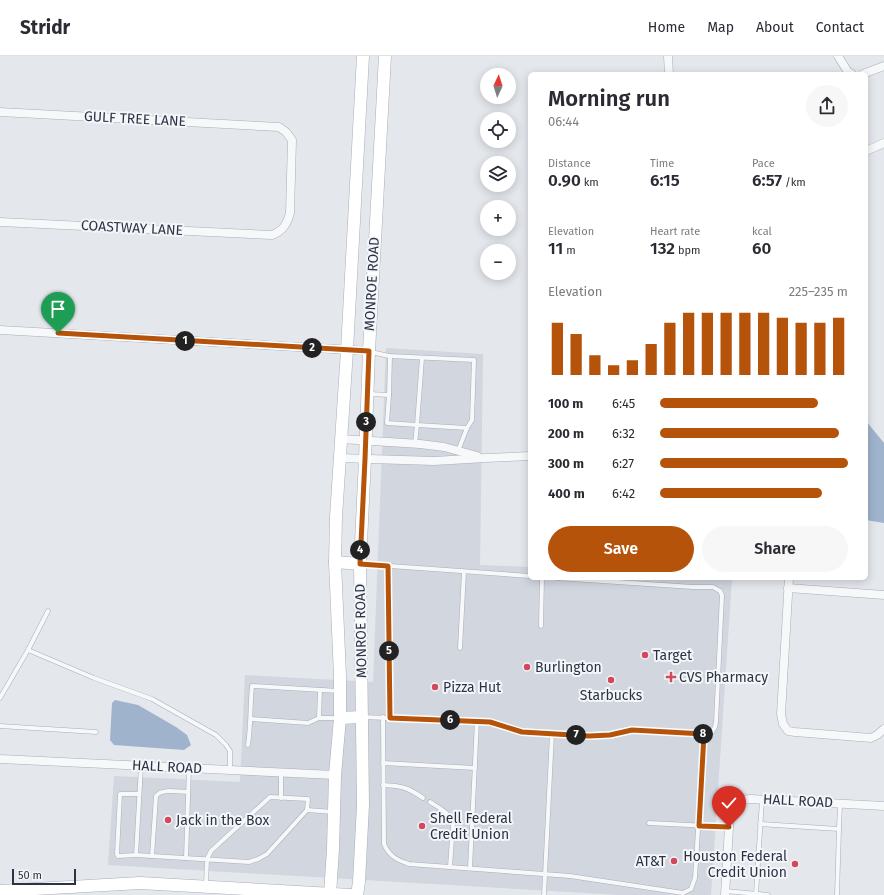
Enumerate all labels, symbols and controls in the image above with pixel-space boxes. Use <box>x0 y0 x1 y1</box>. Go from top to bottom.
text: Stridr <box>20 16 70 39</box>
text: Home <box>648 19 685 36</box>
text: Map <box>707 19 734 36</box>
text: About <box>756 19 794 36</box>
text: Contact <box>816 19 864 36</box>
north arrow <box>480 68 516 104</box>
map controls <box>480 68 516 280</box>
text: Morning run <box>548 85 670 112</box>
button: share <box>806 85 848 127</box>
street label: GULF TREE LANE <box>84 108 186 130</box>
button: locate <box>480 112 516 148</box>
text: 06:44 <box>548 114 579 129</box>
button: layers <box>480 156 516 192</box>
text: Distance <box>548 157 591 170</box>
text: Time <box>650 157 674 170</box>
text: Pace <box>752 157 775 170</box>
text: 0.90 <box>548 170 581 191</box>
text: 6:15 <box>650 170 680 191</box>
text: 6:57 <box>752 170 782 191</box>
text: km <box>581 176 599 189</box>
text: /km <box>782 176 806 189</box>
button: + <box>480 200 516 236</box>
street label: COASTWAY LANE <box>81 217 183 239</box>
text: Elevation <box>548 225 594 238</box>
text: Heart rate <box>650 225 700 238</box>
text: kcal <box>752 225 772 238</box>
street label: MONROE ROAD <box>361 237 383 331</box>
text: 11 <box>548 238 563 259</box>
text: 132 <box>650 238 675 259</box>
text: 60 <box>752 238 771 259</box>
button: − <box>480 244 516 280</box>
text: m <box>563 244 576 257</box>
text: bpm <box>675 244 700 257</box>
text: Elevation <box>548 284 602 299</box>
text: 225–235 m <box>789 284 848 299</box>
pin <box>41 292 75 333</box>
icon: arrive <box>47 298 69 320</box>
pin: 1 <box>175 331 195 351</box>
text: 1 <box>182 334 188 347</box>
pin: 2 <box>302 338 322 358</box>
text: 2 <box>309 341 315 354</box>
text: 100 m <box>548 396 583 411</box>
text: 6:45 <box>612 396 635 411</box>
pin: 3 <box>356 412 376 432</box>
text: 3 <box>363 415 369 428</box>
text: 200 m <box>548 426 584 441</box>
text: 6:32 <box>612 426 635 441</box>
text: 300 m <box>548 456 584 471</box>
text: 6:27 <box>612 456 634 471</box>
text: 400 m <box>548 486 585 501</box>
text: 6:42 <box>612 486 635 501</box>
button: Save <box>548 526 694 572</box>
button: Share <box>702 526 848 572</box>
pin: 4 <box>350 540 370 560</box>
text: 4 <box>357 543 363 556</box>
street label: MONROE ROAD <box>352 584 370 678</box>
pin: 5 <box>379 641 399 661</box>
text: 5 <box>386 644 392 657</box>
place label: Target <box>653 647 693 664</box>
marker: Target <box>640 650 650 660</box>
place label: Burlington <box>535 659 602 676</box>
marker: Burlington <box>522 662 532 672</box>
place label: CVS Pharmacy <box>679 669 768 686</box>
marker: CVS Pharmacy <box>666 672 676 682</box>
marker: Starbucks <box>606 675 616 685</box>
place label: Pizza Hut <box>443 679 502 696</box>
marker: Pizza Hut <box>430 682 440 692</box>
place label: Starbucks <box>580 687 643 704</box>
pin: 6 <box>440 710 460 730</box>
text: 6 <box>447 713 453 726</box>
pin: 8 <box>693 724 713 744</box>
pin: 7 <box>566 725 586 745</box>
text: 8 <box>700 727 706 740</box>
text: 7 <box>573 728 579 741</box>
street label: HALL ROAD <box>132 757 202 777</box>
pin <box>712 786 746 827</box>
street label: HALL ROAD <box>763 791 833 811</box>
icon: check <box>718 792 740 814</box>
place label: Shell Federal Credit Union <box>430 810 512 843</box>
place label: Jack in the Box <box>176 812 269 829</box>
marker: Jack in the Box <box>163 815 173 825</box>
marker: Shell Federal Credit Union <box>417 821 427 831</box>
place label: Houston Federal Credit Union <box>683 848 787 881</box>
place label: AT&T <box>636 853 667 870</box>
marker: AT&T <box>669 856 679 866</box>
marker: Houston Federal Credit Union <box>790 859 800 869</box>
scale bar <box>12 867 76 886</box>
text: 50 m <box>18 869 42 882</box>

